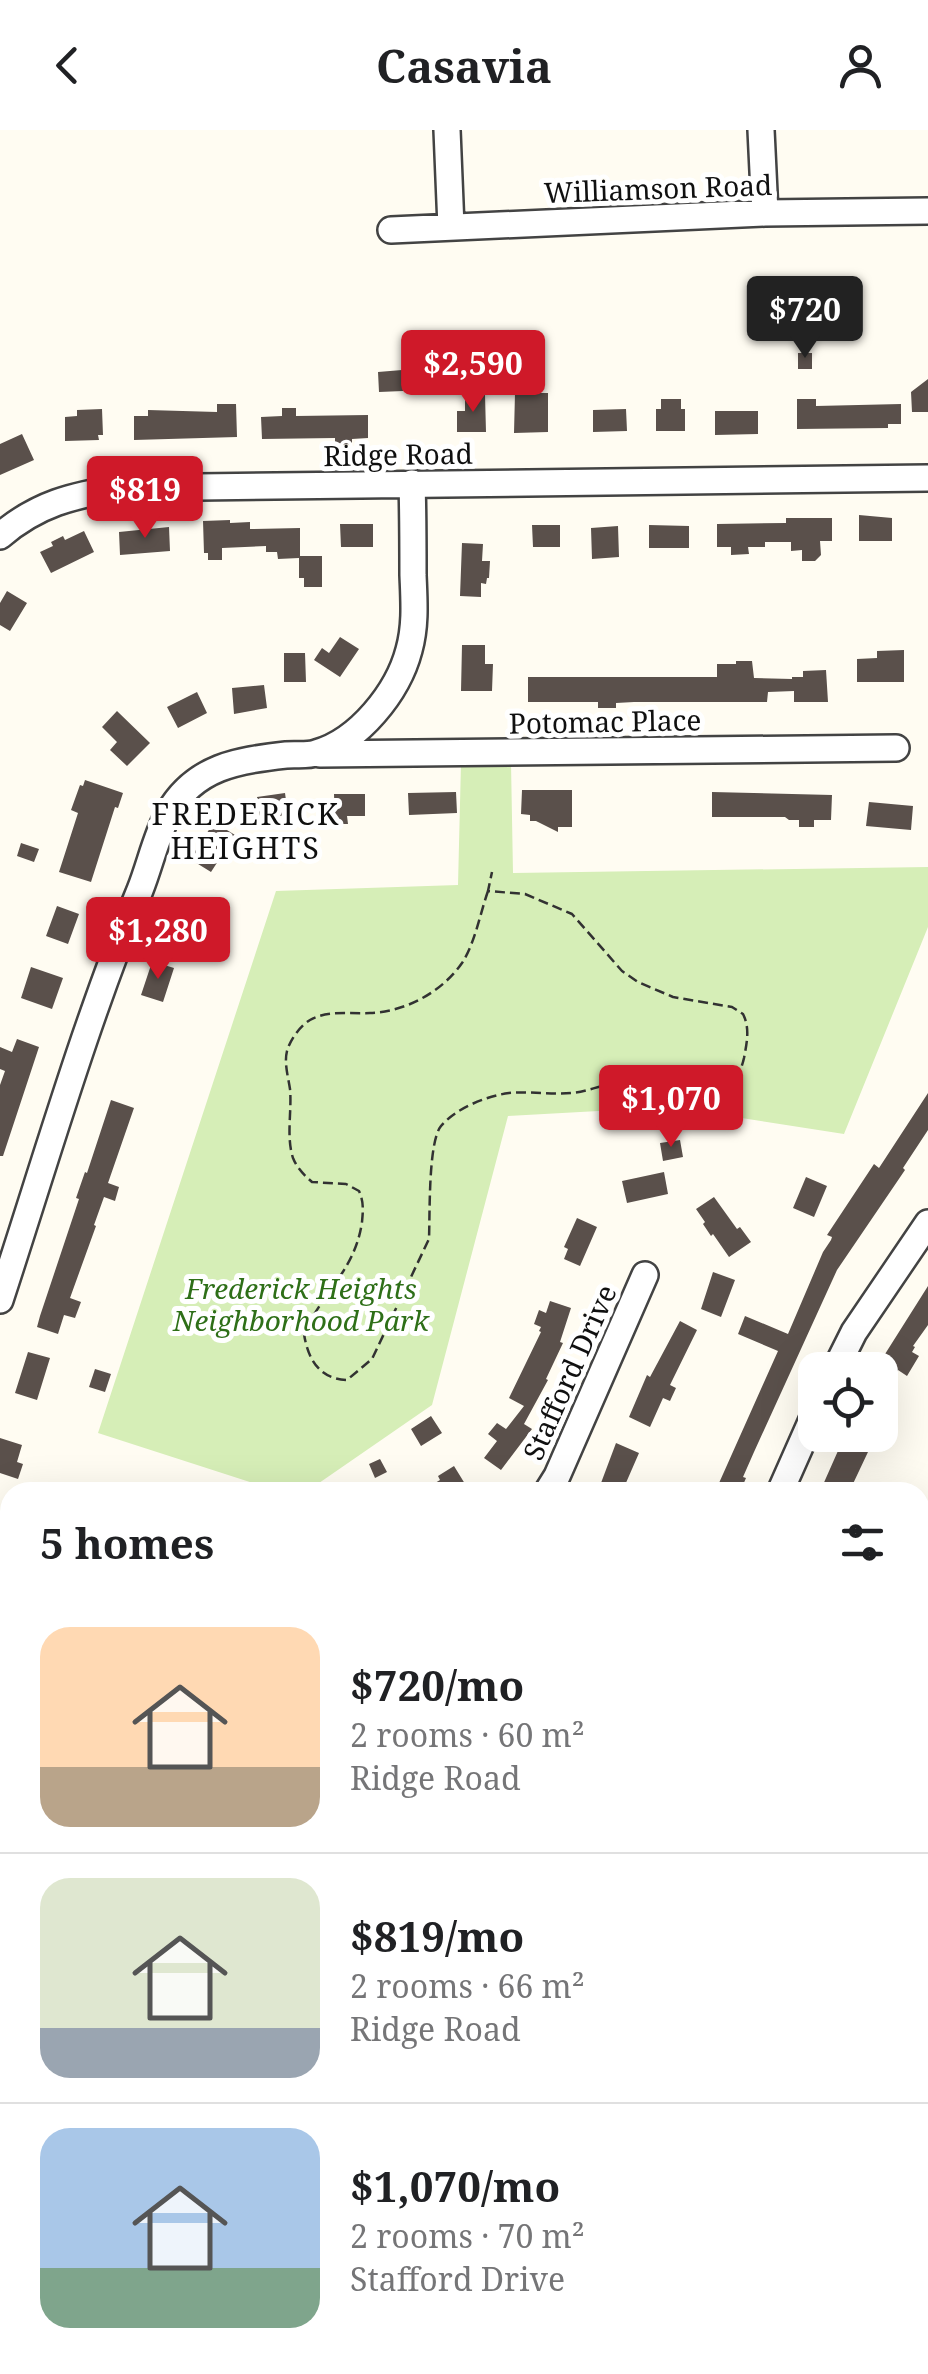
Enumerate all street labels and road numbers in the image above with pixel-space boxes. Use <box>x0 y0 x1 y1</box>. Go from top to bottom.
street label: Williamson Road <box>543 165 773 211</box>
street label: Ridge Road <box>323 434 473 474</box>
street label: Potomac Place <box>508 700 702 742</box>
street label: Stafford Drive <box>513 1278 625 1466</box>

